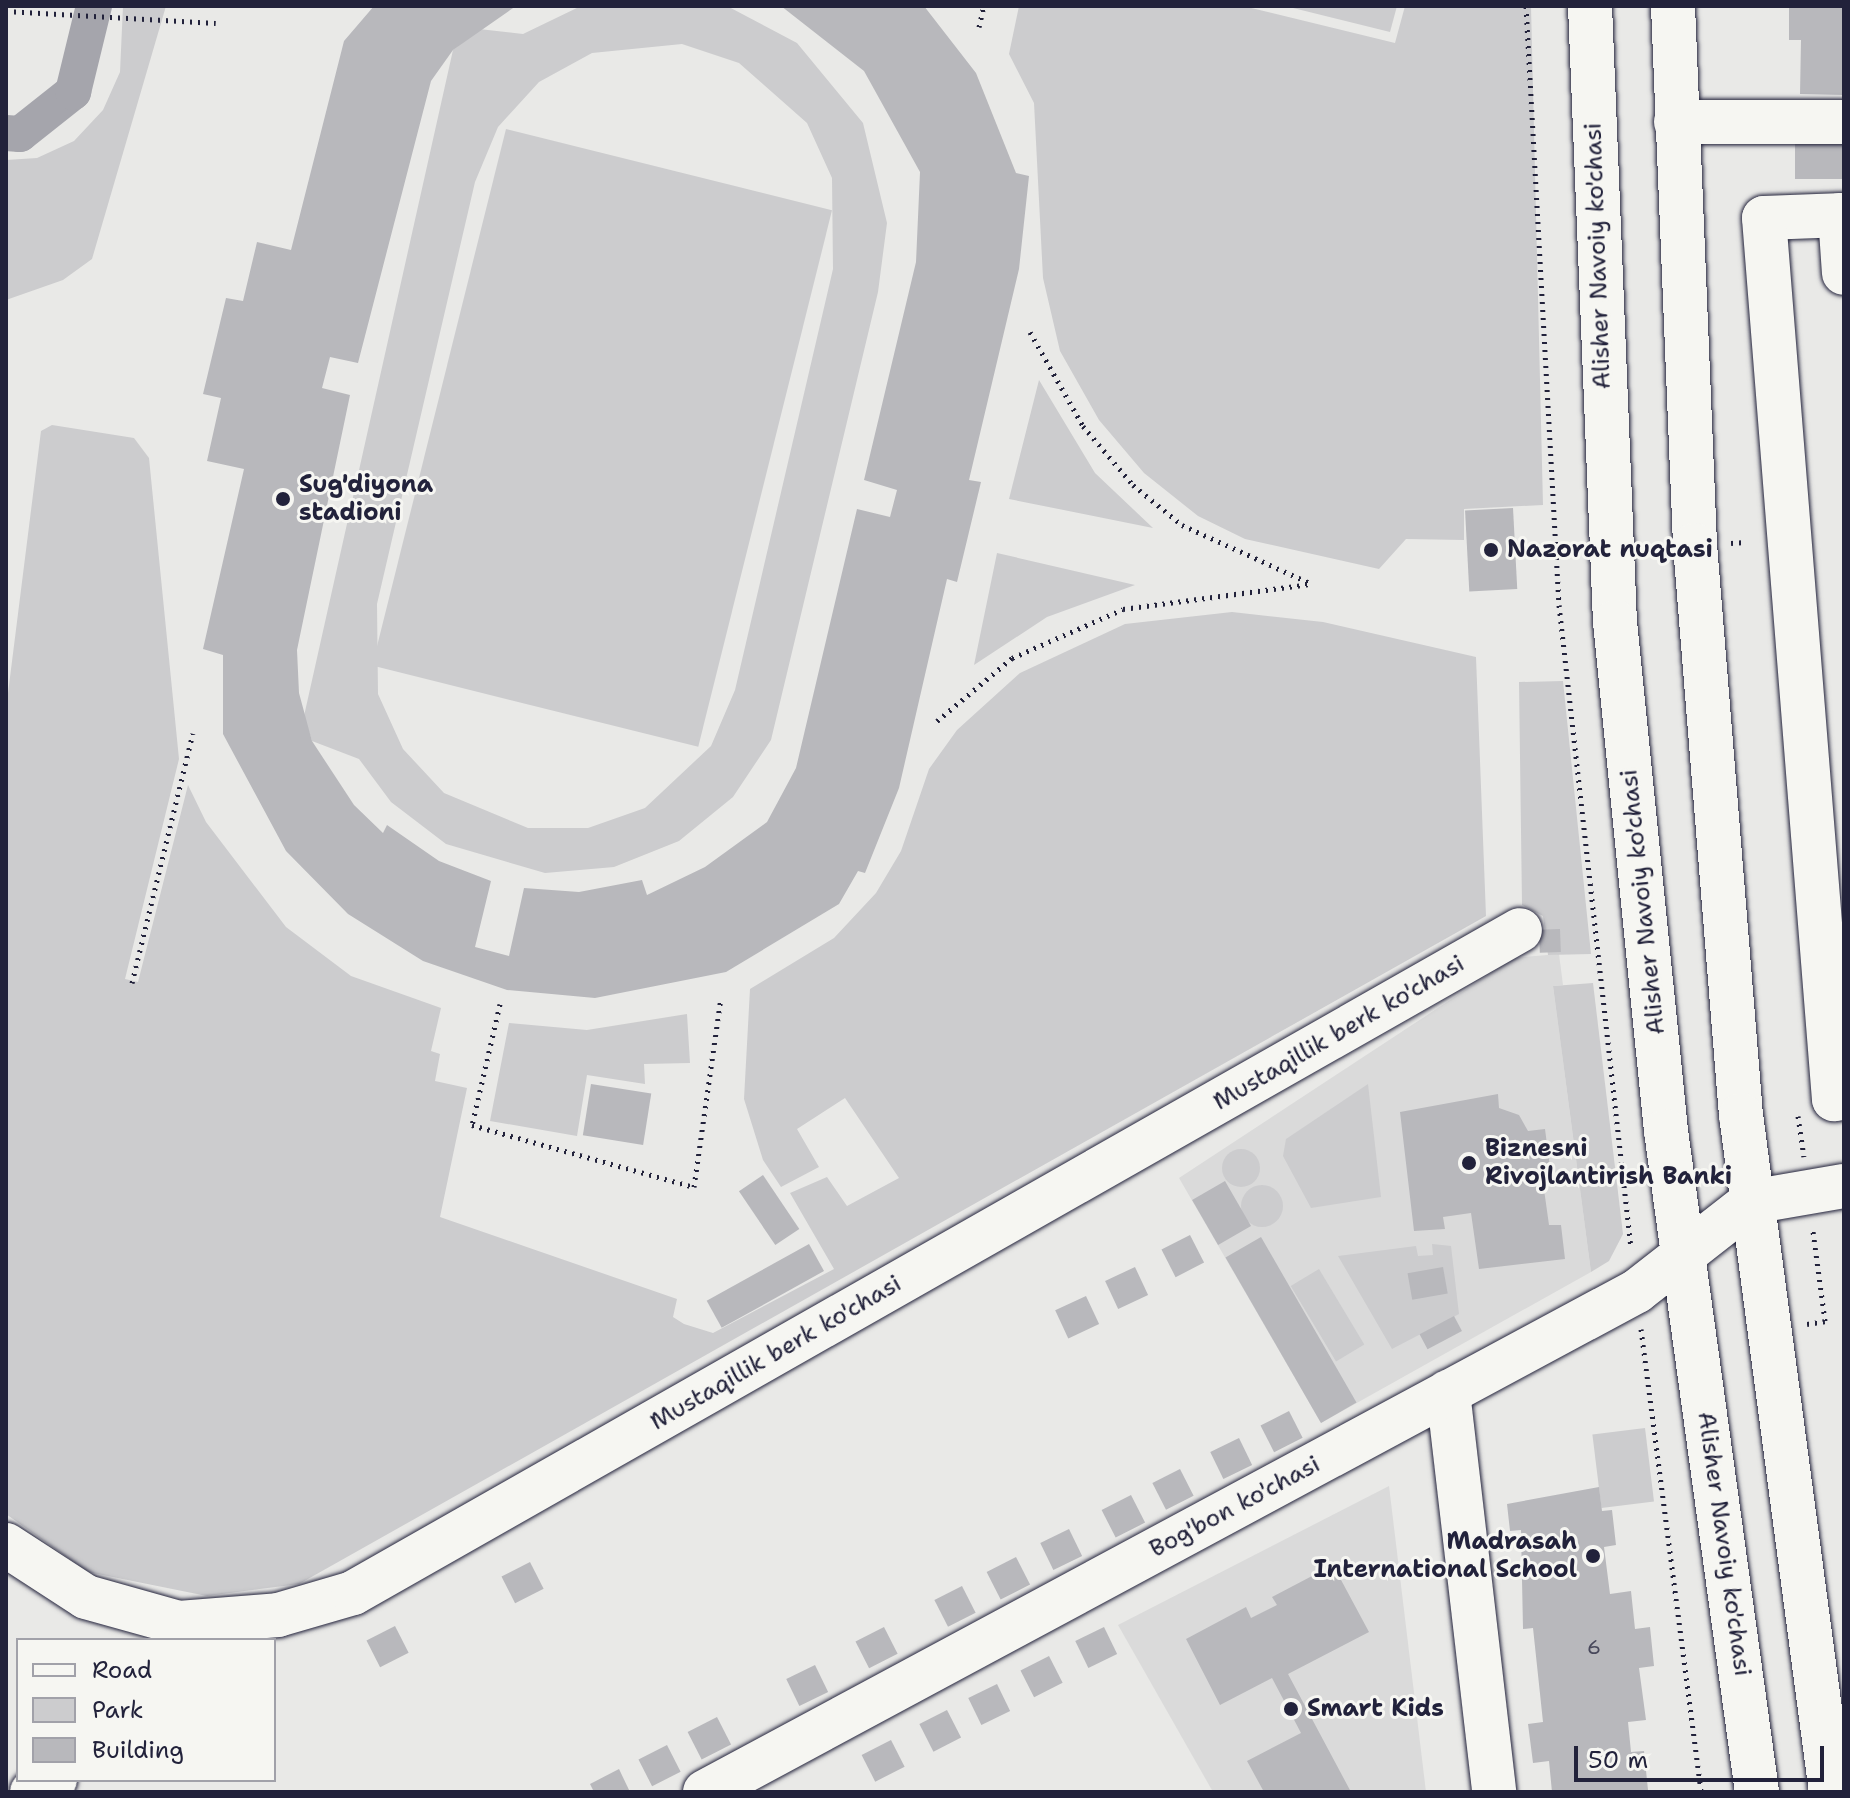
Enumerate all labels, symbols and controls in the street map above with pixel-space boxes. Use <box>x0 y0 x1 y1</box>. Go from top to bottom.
street label: Alisher Navoiy ko'chasi <box>1579 122 1617 390</box>
place label: Sug'diyona stadioni <box>299 471 433 527</box>
marker: Sug'diyona stadioni <box>274 490 292 508</box>
place label: Nazorat nuqtasi <box>1507 536 1713 564</box>
marker: Nazorat nuqtasi <box>1482 541 1500 559</box>
street label: Alisher Navoiy ko'chasi <box>1615 768 1671 1036</box>
street label: Mustaqillik berk ko'chasi <box>1208 949 1470 1117</box>
place label: Biznesni Rivojlantirish Banki <box>1485 1135 1732 1191</box>
marker: Biznesni Rivojlantirish Banki <box>1460 1154 1478 1172</box>
street label: Mustaqillik berk ko'chasi <box>645 1269 907 1437</box>
street label: Alisher Navoiy ko'chasi <box>1691 1410 1757 1678</box>
street label: Bog'bon ko'chasi <box>1145 1450 1325 1564</box>
place label: Madrasah International School <box>1314 1528 1577 1584</box>
marker: Madrasah International School <box>1584 1547 1602 1565</box>
house number: 6 <box>1587 1635 1601 1659</box>
legend <box>16 1638 276 1782</box>
text: Road <box>92 1654 152 1686</box>
text: Park <box>92 1694 144 1726</box>
place label: Smart Kids <box>1307 1695 1444 1723</box>
marker: Smart Kids <box>1282 1700 1300 1718</box>
scale bar <box>1578 1730 1828 1780</box>
text: Building <box>92 1734 184 1766</box>
text: 50 m <box>1588 1744 1648 1776</box>

